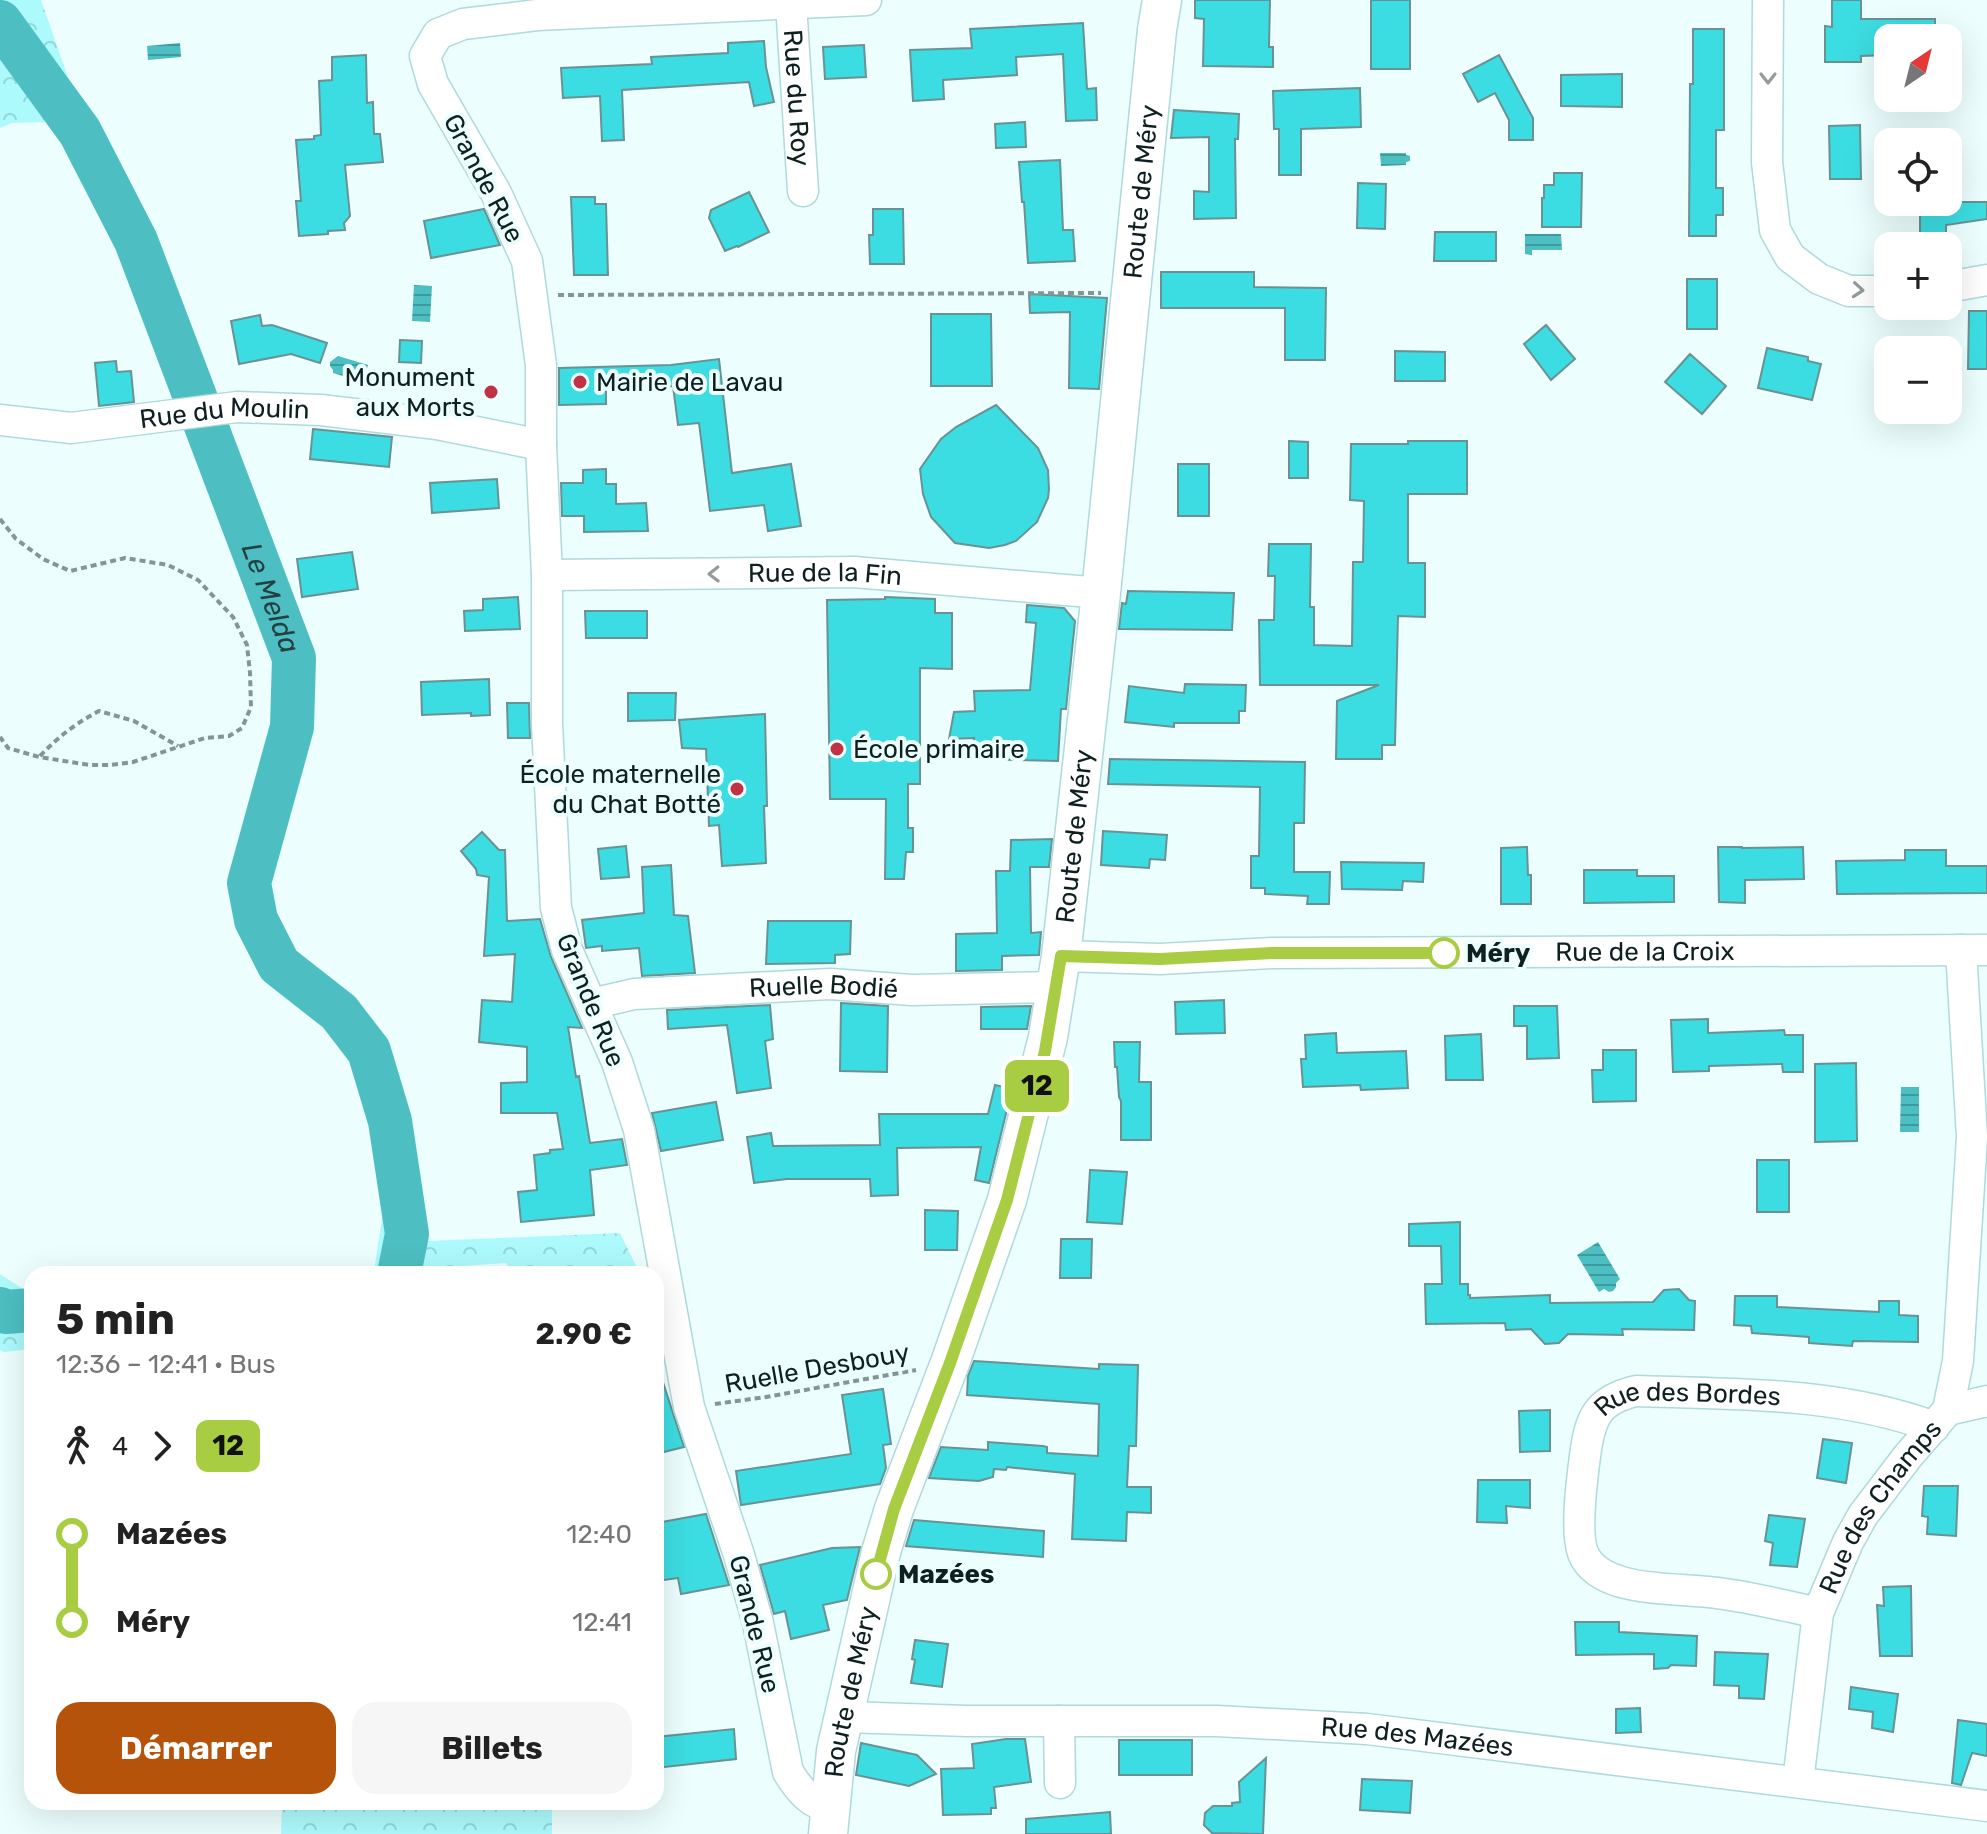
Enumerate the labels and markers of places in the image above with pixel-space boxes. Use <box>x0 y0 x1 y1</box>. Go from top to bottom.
place label: Monument aux Morts <box>345 362 475 423</box>
place label: Mairie de Lavau <box>596 367 783 398</box>
marker: Mairie de Lavau <box>571 373 589 391</box>
marker: Monument aux Morts <box>482 383 500 401</box>
place label: École primaire <box>853 734 1025 765</box>
marker: École primaire <box>828 740 846 758</box>
place label: École maternelle du Chat Botté <box>519 759 721 820</box>
marker: École maternelle du Chat Botté <box>728 780 746 798</box>
marker: Méry <box>1429 938 1459 968</box>
place label: Méry <box>1466 938 1531 969</box>
marker: Mazées <box>861 1559 891 1589</box>
place label: Mazées <box>898 1559 994 1590</box>

